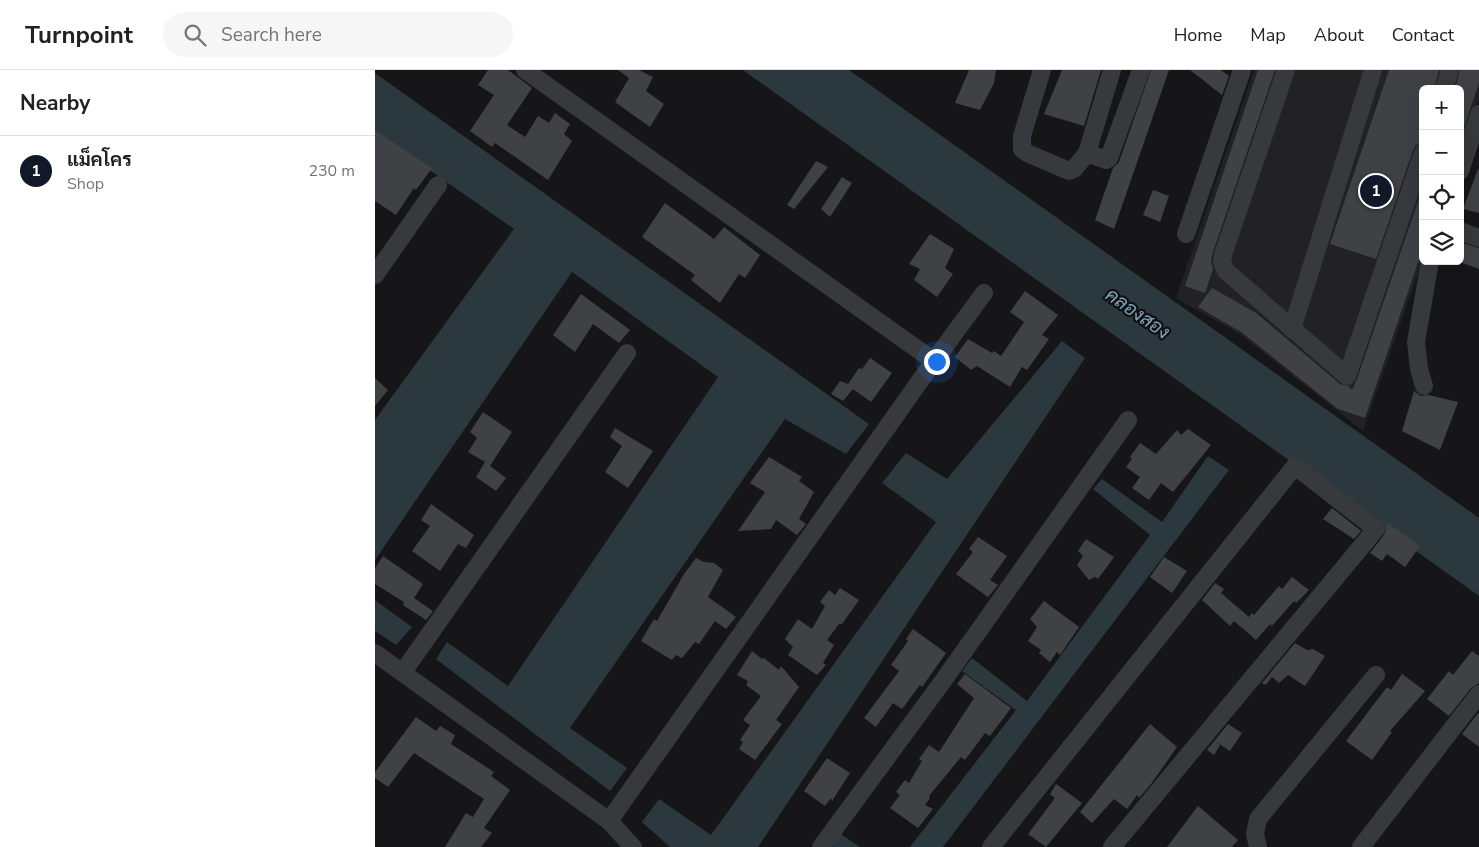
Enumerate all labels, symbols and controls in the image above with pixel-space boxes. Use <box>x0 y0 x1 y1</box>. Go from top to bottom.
search box <box>163 12 513 57</box>
text: Turnpoint <box>25 19 133 51</box>
icon: search <box>181 21 209 49</box>
text: Search here <box>221 22 322 48</box>
text: Home <box>1174 23 1222 47</box>
text: Map <box>1250 23 1286 47</box>
text: About <box>1314 23 1364 47</box>
text: Contact <box>1392 23 1454 47</box>
map controls <box>1419 85 1464 265</box>
button: + <box>1419 85 1464 130</box>
text: Nearby <box>20 89 90 117</box>
button: − <box>1419 130 1464 175</box>
text: แม็คโคร <box>67 147 132 173</box>
text: 1 <box>31 160 41 182</box>
text: 230 m <box>308 160 355 182</box>
pin: 1 <box>1360 172 1392 210</box>
text: Shop <box>67 173 104 195</box>
button: locate <box>1419 175 1464 220</box>
button: layers <box>1419 220 1464 265</box>
water label: คลองสอง <box>1100 282 1175 346</box>
your location <box>924 349 950 375</box>

